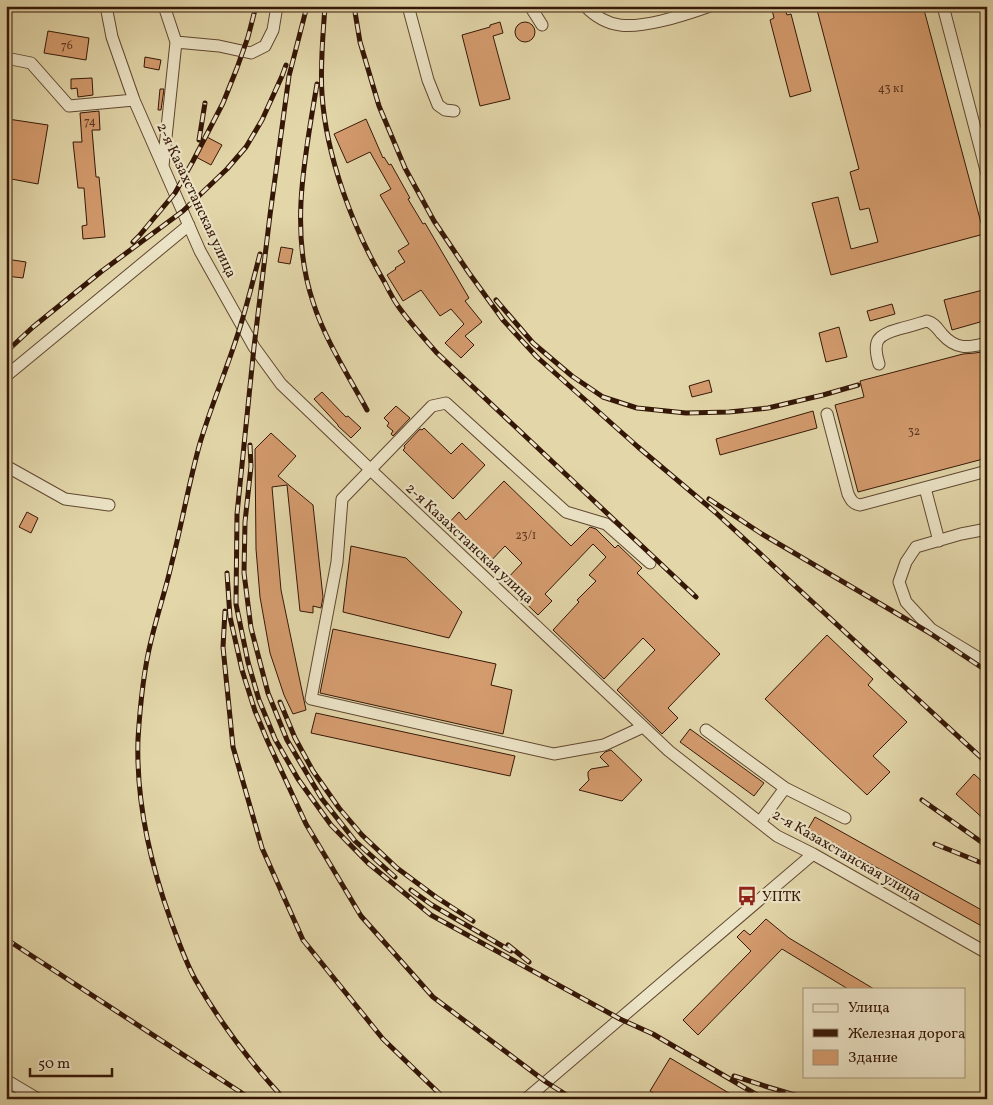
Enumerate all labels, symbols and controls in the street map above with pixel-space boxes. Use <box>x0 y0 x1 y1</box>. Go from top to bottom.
house number: 76 <box>61 38 73 54</box>
house number: 43 к1 <box>878 81 904 97</box>
house number: 74 <box>84 114 96 130</box>
street label: 2-я Казахстанская улица <box>150 119 241 282</box>
house number: 32 <box>908 424 920 440</box>
street label: 2-я Казахстанская улица <box>400 479 538 610</box>
house number: 23/1 <box>516 528 536 544</box>
street label: 2-я Казахстанская улица <box>768 805 925 908</box>
bus stop icon: УПТК <box>736 885 758 907</box>
place label: УПТК <box>762 887 801 908</box>
legend <box>803 988 966 1078</box>
text: Улица <box>848 998 890 1019</box>
text: Железная дорога <box>848 1024 965 1045</box>
scale bar <box>30 1045 112 1077</box>
text: Здание <box>848 1048 898 1069</box>
text: 50 m <box>38 1054 70 1075</box>

